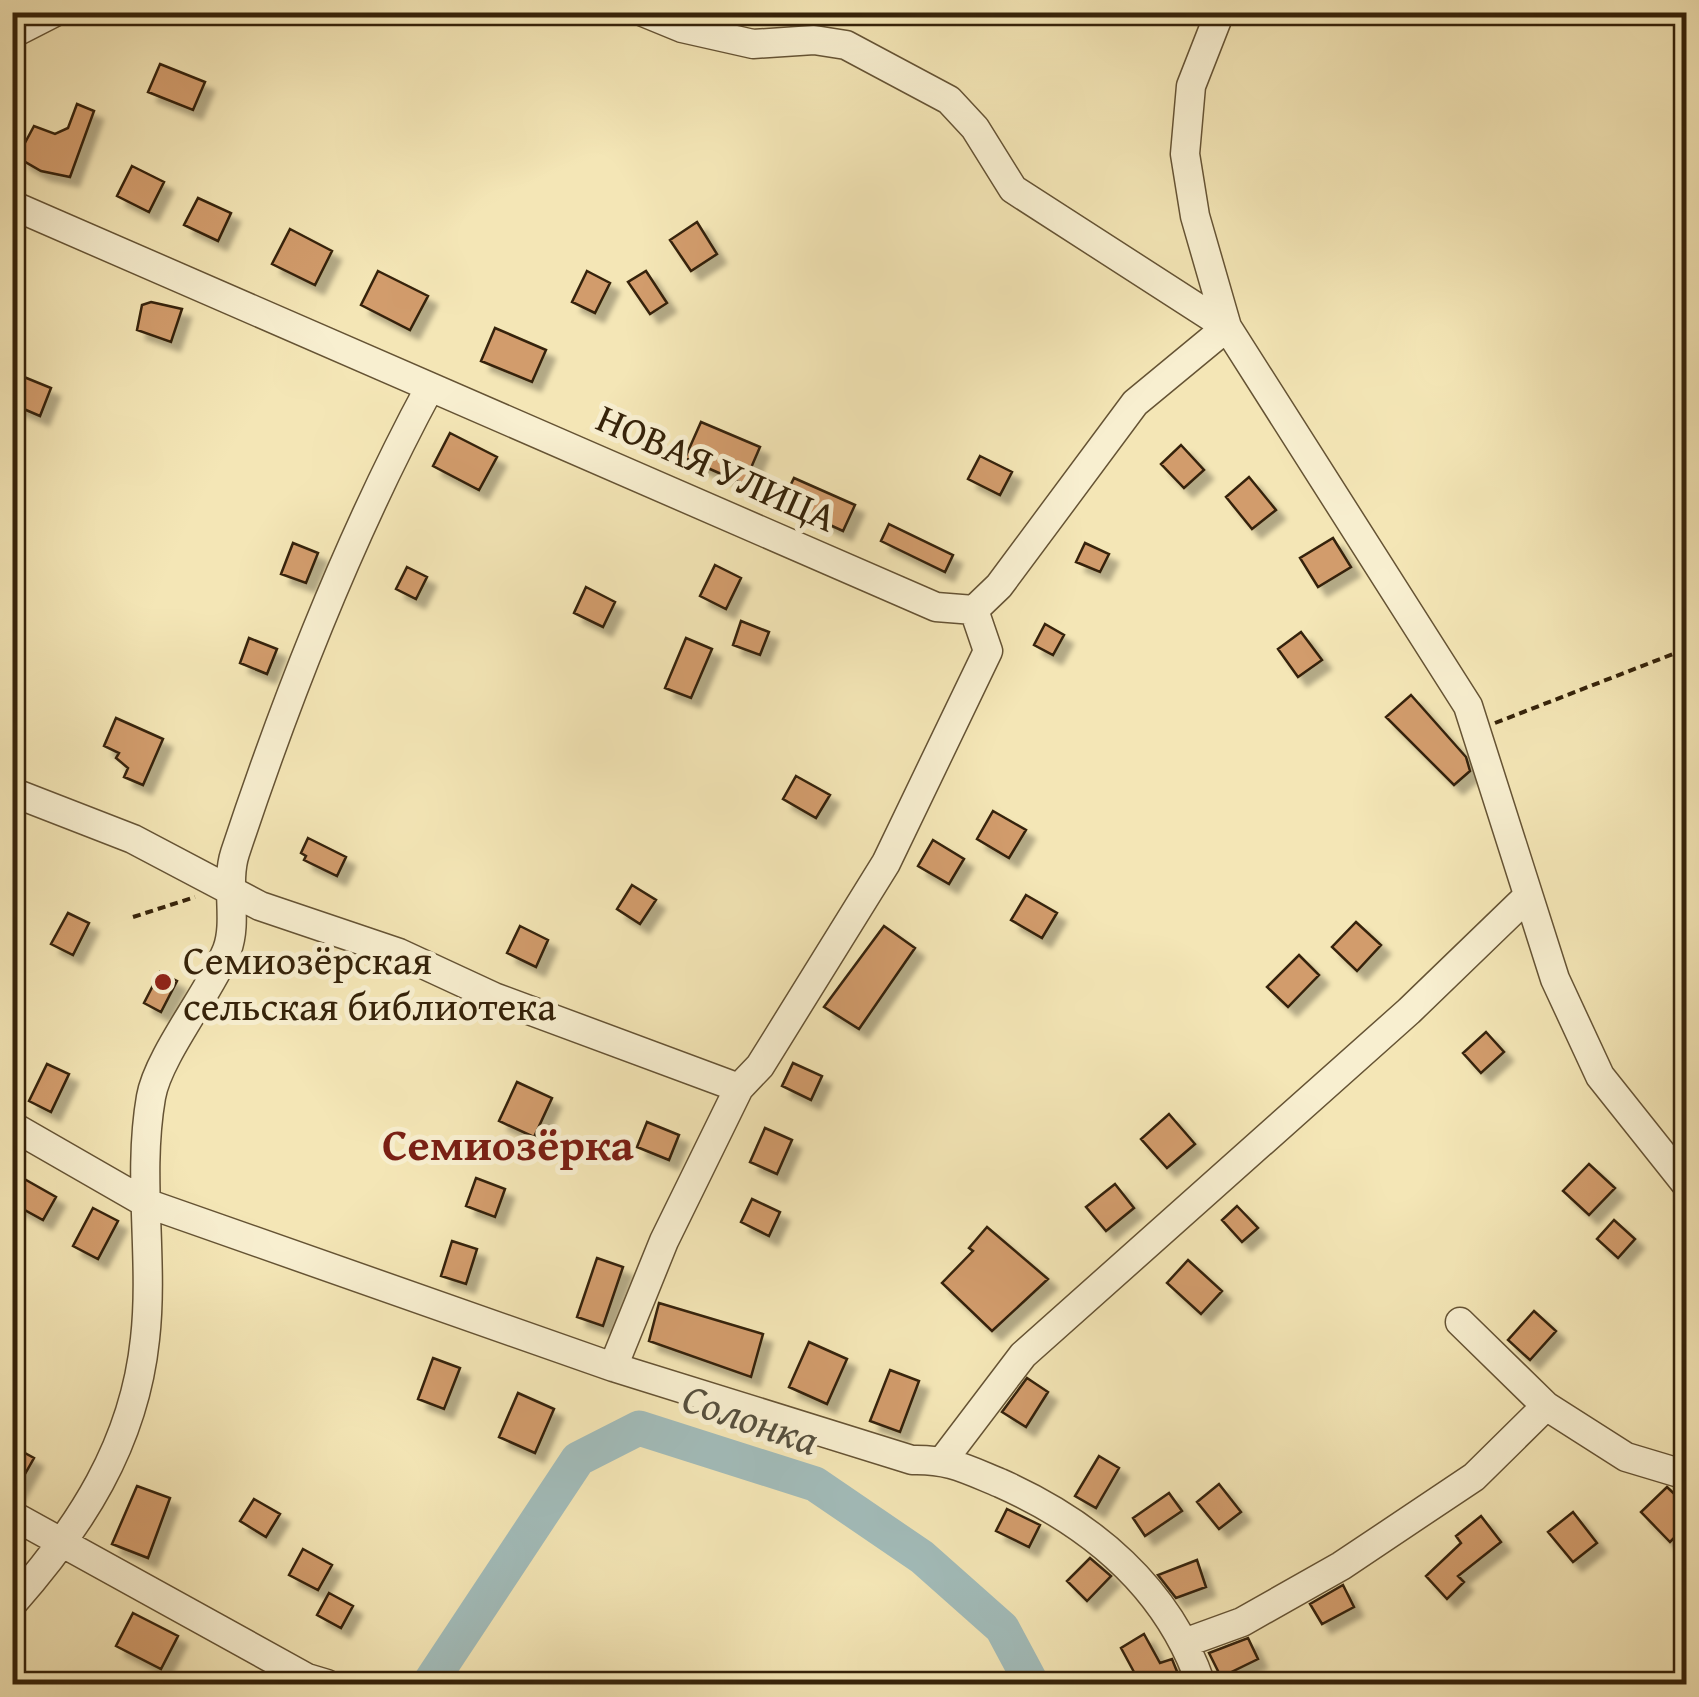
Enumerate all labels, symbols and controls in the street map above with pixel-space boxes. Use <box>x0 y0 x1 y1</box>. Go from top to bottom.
street label: НОВАЯ УЛИЦА <box>588 388 846 546</box>
place label: Семиозёрская сельская библиотека <box>183 930 556 1035</box>
marker: Семиозёрская сельская библиотека <box>152 971 174 993</box>
district label: Семиозёрка <box>382 1111 634 1176</box>
water label: Солонка <box>675 1366 828 1470</box>

